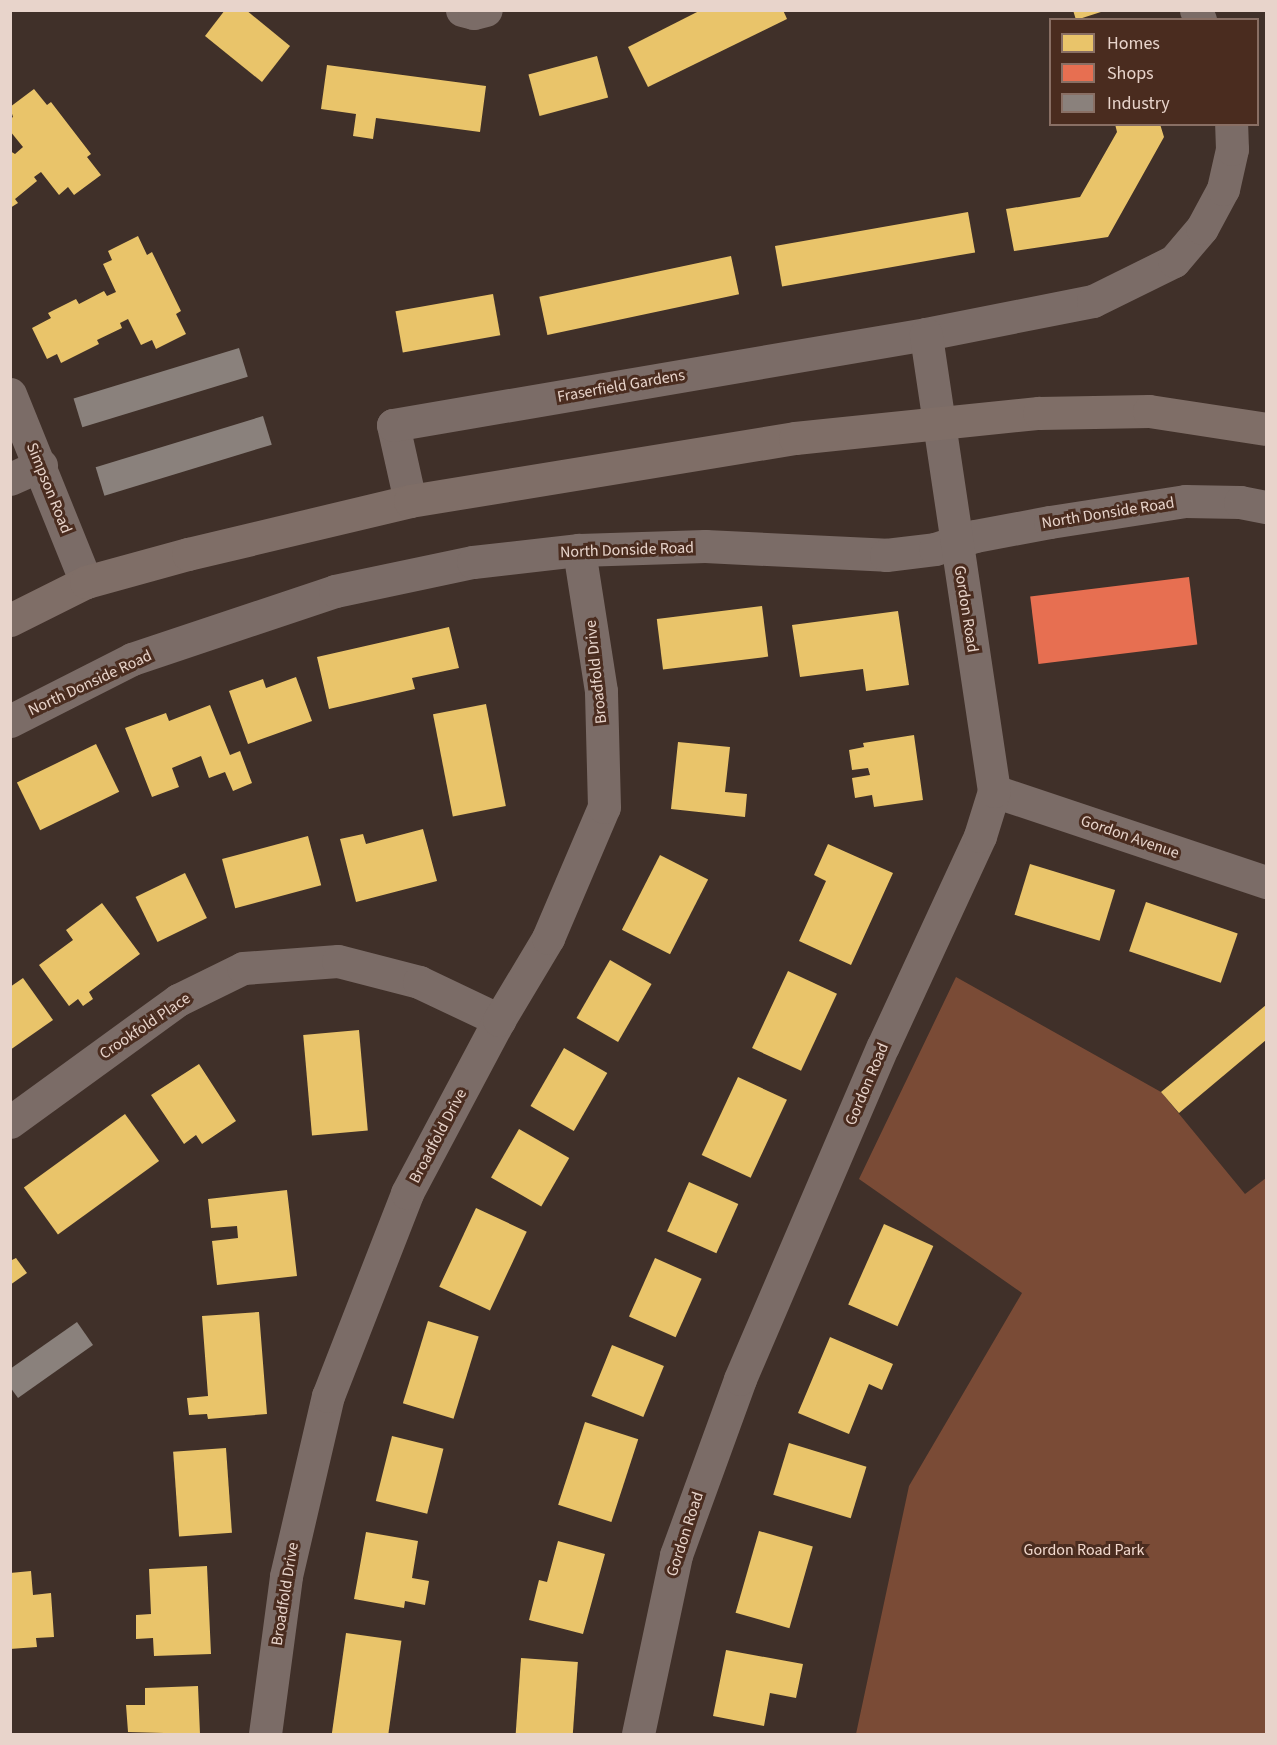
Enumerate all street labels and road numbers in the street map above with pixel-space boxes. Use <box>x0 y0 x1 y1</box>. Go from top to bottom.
street label: Fraserfield Gardens <box>556 365 686 407</box>
street label: Simpson Road <box>22 440 76 536</box>
street label: North Donside Road <box>1040 493 1176 533</box>
street label: North Donside Road <box>560 538 694 562</box>
street label: Gordon Road <box>950 564 982 654</box>
street label: Broadfold Drive <box>581 619 611 725</box>
street label: North Donside Road <box>25 646 155 720</box>
street label: Gordon Avenue <box>1078 811 1182 863</box>
street label: Crookfold Place <box>96 989 194 1063</box>
street label: Gordon Road <box>841 1040 893 1128</box>
street label: Broadfold Drive <box>405 1085 471 1187</box>
street label: Gordon Road <box>662 1489 708 1579</box>
street label: Broadfold Drive <box>267 1541 303 1647</box>

